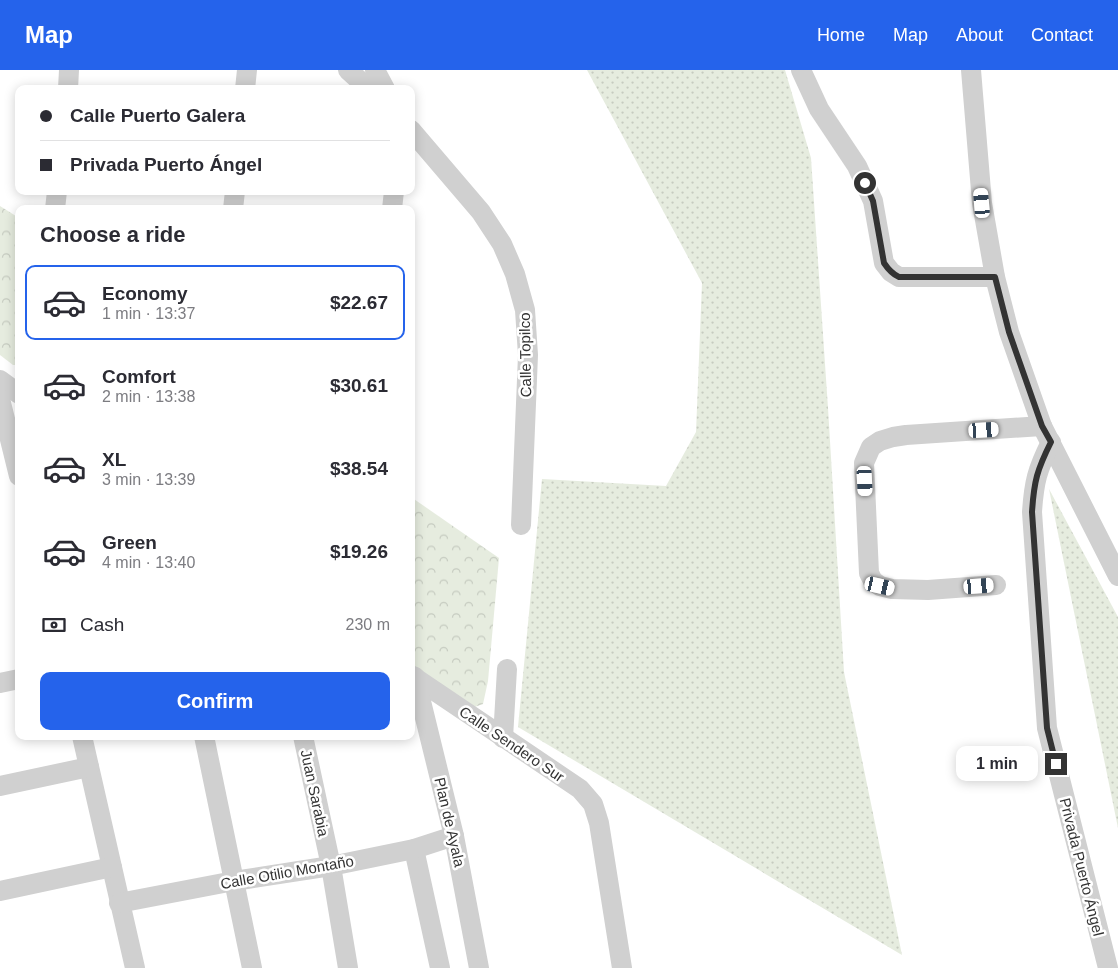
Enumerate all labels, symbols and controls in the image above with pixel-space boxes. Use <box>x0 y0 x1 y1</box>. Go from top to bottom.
text: Map <box>25 21 73 48</box>
text: Home <box>817 25 865 45</box>
text: Map <box>893 25 928 45</box>
text: About <box>956 25 1003 45</box>
text: Contact <box>1031 25 1093 45</box>
text: Calle Puerto Galera <box>70 105 245 126</box>
text: Privada Puerto Ángel <box>70 154 262 175</box>
route start <box>854 172 876 194</box>
car <box>973 187 990 219</box>
text: Choose a ride <box>40 222 185 247</box>
icon: car <box>42 280 87 325</box>
text: Economy <box>102 283 188 304</box>
text: $22.67 <box>330 292 388 313</box>
text: 1 min · 13:37 <box>102 305 195 322</box>
street label: Calle Topilco <box>516 312 534 398</box>
icon: car <box>42 363 87 408</box>
text: Comfort <box>102 366 176 387</box>
text: $30.61 <box>330 375 388 396</box>
text: 2 min · 13:38 <box>102 388 195 405</box>
car <box>968 422 999 438</box>
icon: car <box>42 446 87 491</box>
text: XL <box>102 449 126 470</box>
text: $38.54 <box>330 458 388 479</box>
car <box>856 466 873 496</box>
text: 3 min · 13:39 <box>102 471 195 488</box>
icon: car <box>42 529 87 574</box>
text: Green <box>102 532 157 553</box>
text: $19.26 <box>330 541 388 562</box>
text: 4 min · 13:40 <box>102 554 195 571</box>
car <box>863 575 896 597</box>
car <box>963 577 994 595</box>
icon: cash <box>40 611 68 639</box>
text: Cash <box>80 614 124 635</box>
text: 230 m <box>346 616 390 633</box>
button: Confirm <box>40 672 390 730</box>
street label: Calle Sendero Sur <box>456 703 568 785</box>
callout: 1 min <box>956 746 1038 782</box>
street label: Juan Sarabia <box>297 748 333 839</box>
route end <box>1045 753 1067 775</box>
text: 1 min <box>976 755 1018 772</box>
street label: Plan de Ayala <box>431 776 469 869</box>
street label: Privada Puerto Ángel <box>1057 796 1107 938</box>
street label: Calle Otilio Montaño <box>219 852 355 892</box>

